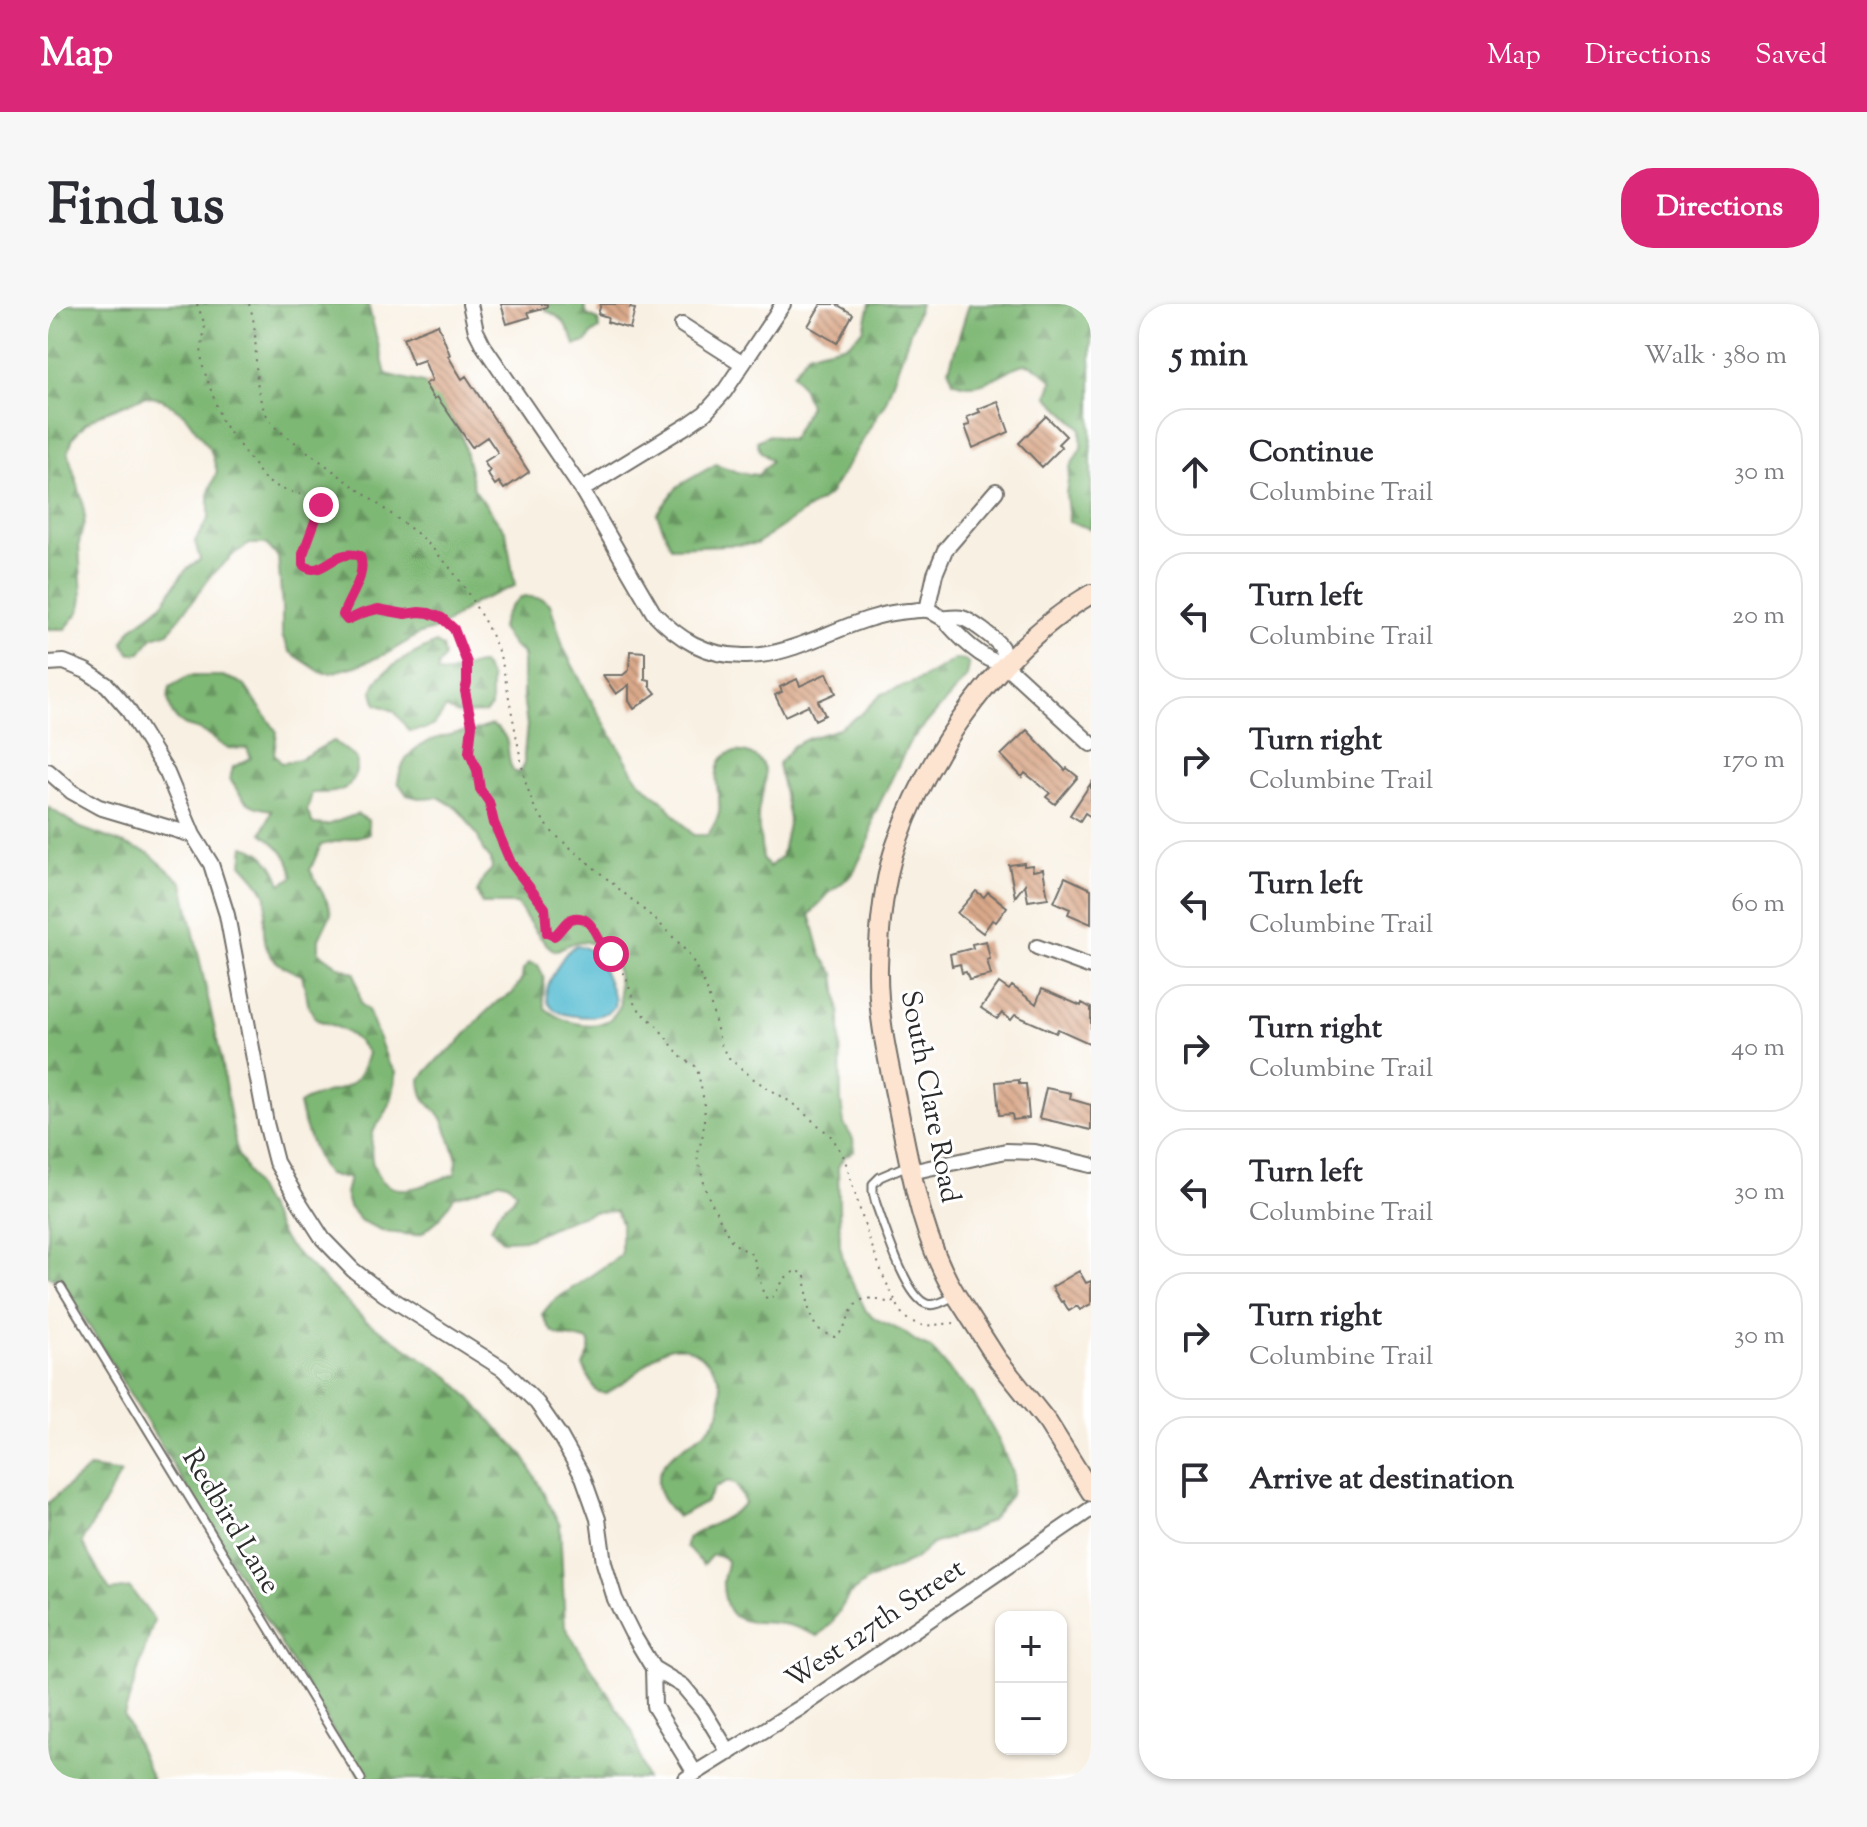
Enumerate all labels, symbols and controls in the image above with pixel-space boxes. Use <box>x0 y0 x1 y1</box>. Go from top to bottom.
text: Map <box>40 29 113 83</box>
text: Map <box>1487 36 1541 76</box>
text: Directions <box>1585 36 1711 76</box>
text: Saved <box>1755 36 1827 76</box>
text: Find us <box>48 168 224 249</box>
button: Directions <box>1621 168 1819 248</box>
text: 5 min <box>1171 332 1248 381</box>
text: Walk · 380 m <box>1644 338 1787 375</box>
text: Continue <box>1249 432 1374 475</box>
icon: ahead <box>1173 450 1217 494</box>
text: 30 m <box>1734 454 1785 491</box>
text: Columbine Trail <box>1249 475 1433 512</box>
route end <box>303 487 339 523</box>
text: Turn left <box>1249 576 1363 619</box>
icon: left <box>1173 594 1217 638</box>
text: 20 m <box>1732 598 1785 635</box>
text: Columbine Trail <box>1249 619 1433 656</box>
text: Turn right <box>1249 720 1382 763</box>
icon: right <box>1173 738 1217 782</box>
text: 170 m <box>1723 742 1785 779</box>
text: Columbine Trail <box>1249 763 1433 800</box>
text: Turn left <box>1249 864 1363 907</box>
icon: left <box>1173 882 1217 926</box>
text: 60 m <box>1731 886 1785 923</box>
text: Columbine Trail <box>1249 907 1433 944</box>
route start <box>593 936 629 972</box>
street label: South Clare Road <box>889 987 969 1207</box>
text: Turn right <box>1249 1008 1382 1051</box>
icon: right <box>1173 1026 1217 1070</box>
text: 40 m <box>1731 1030 1785 1067</box>
text: Columbine Trail <box>1249 1051 1433 1088</box>
text: Turn left <box>1249 1152 1363 1195</box>
icon: left <box>1173 1170 1217 1214</box>
text: 30 m <box>1734 1174 1785 1211</box>
text: Columbine Trail <box>1249 1195 1433 1232</box>
text: Turn right <box>1249 1296 1382 1339</box>
icon: right <box>1173 1314 1217 1358</box>
text: 30 m <box>1734 1318 1785 1355</box>
text: Columbine Trail <box>1249 1339 1433 1376</box>
street label: Redbird Lane <box>171 1442 289 1602</box>
icon: arrive <box>1173 1458 1217 1502</box>
text: Arrive at destination <box>1249 1459 1514 1502</box>
street label: West 127th Street <box>778 1550 974 1700</box>
map controls <box>995 1611 1067 1755</box>
button: + <box>995 1611 1067 1683</box>
button: − <box>995 1683 1067 1755</box>

